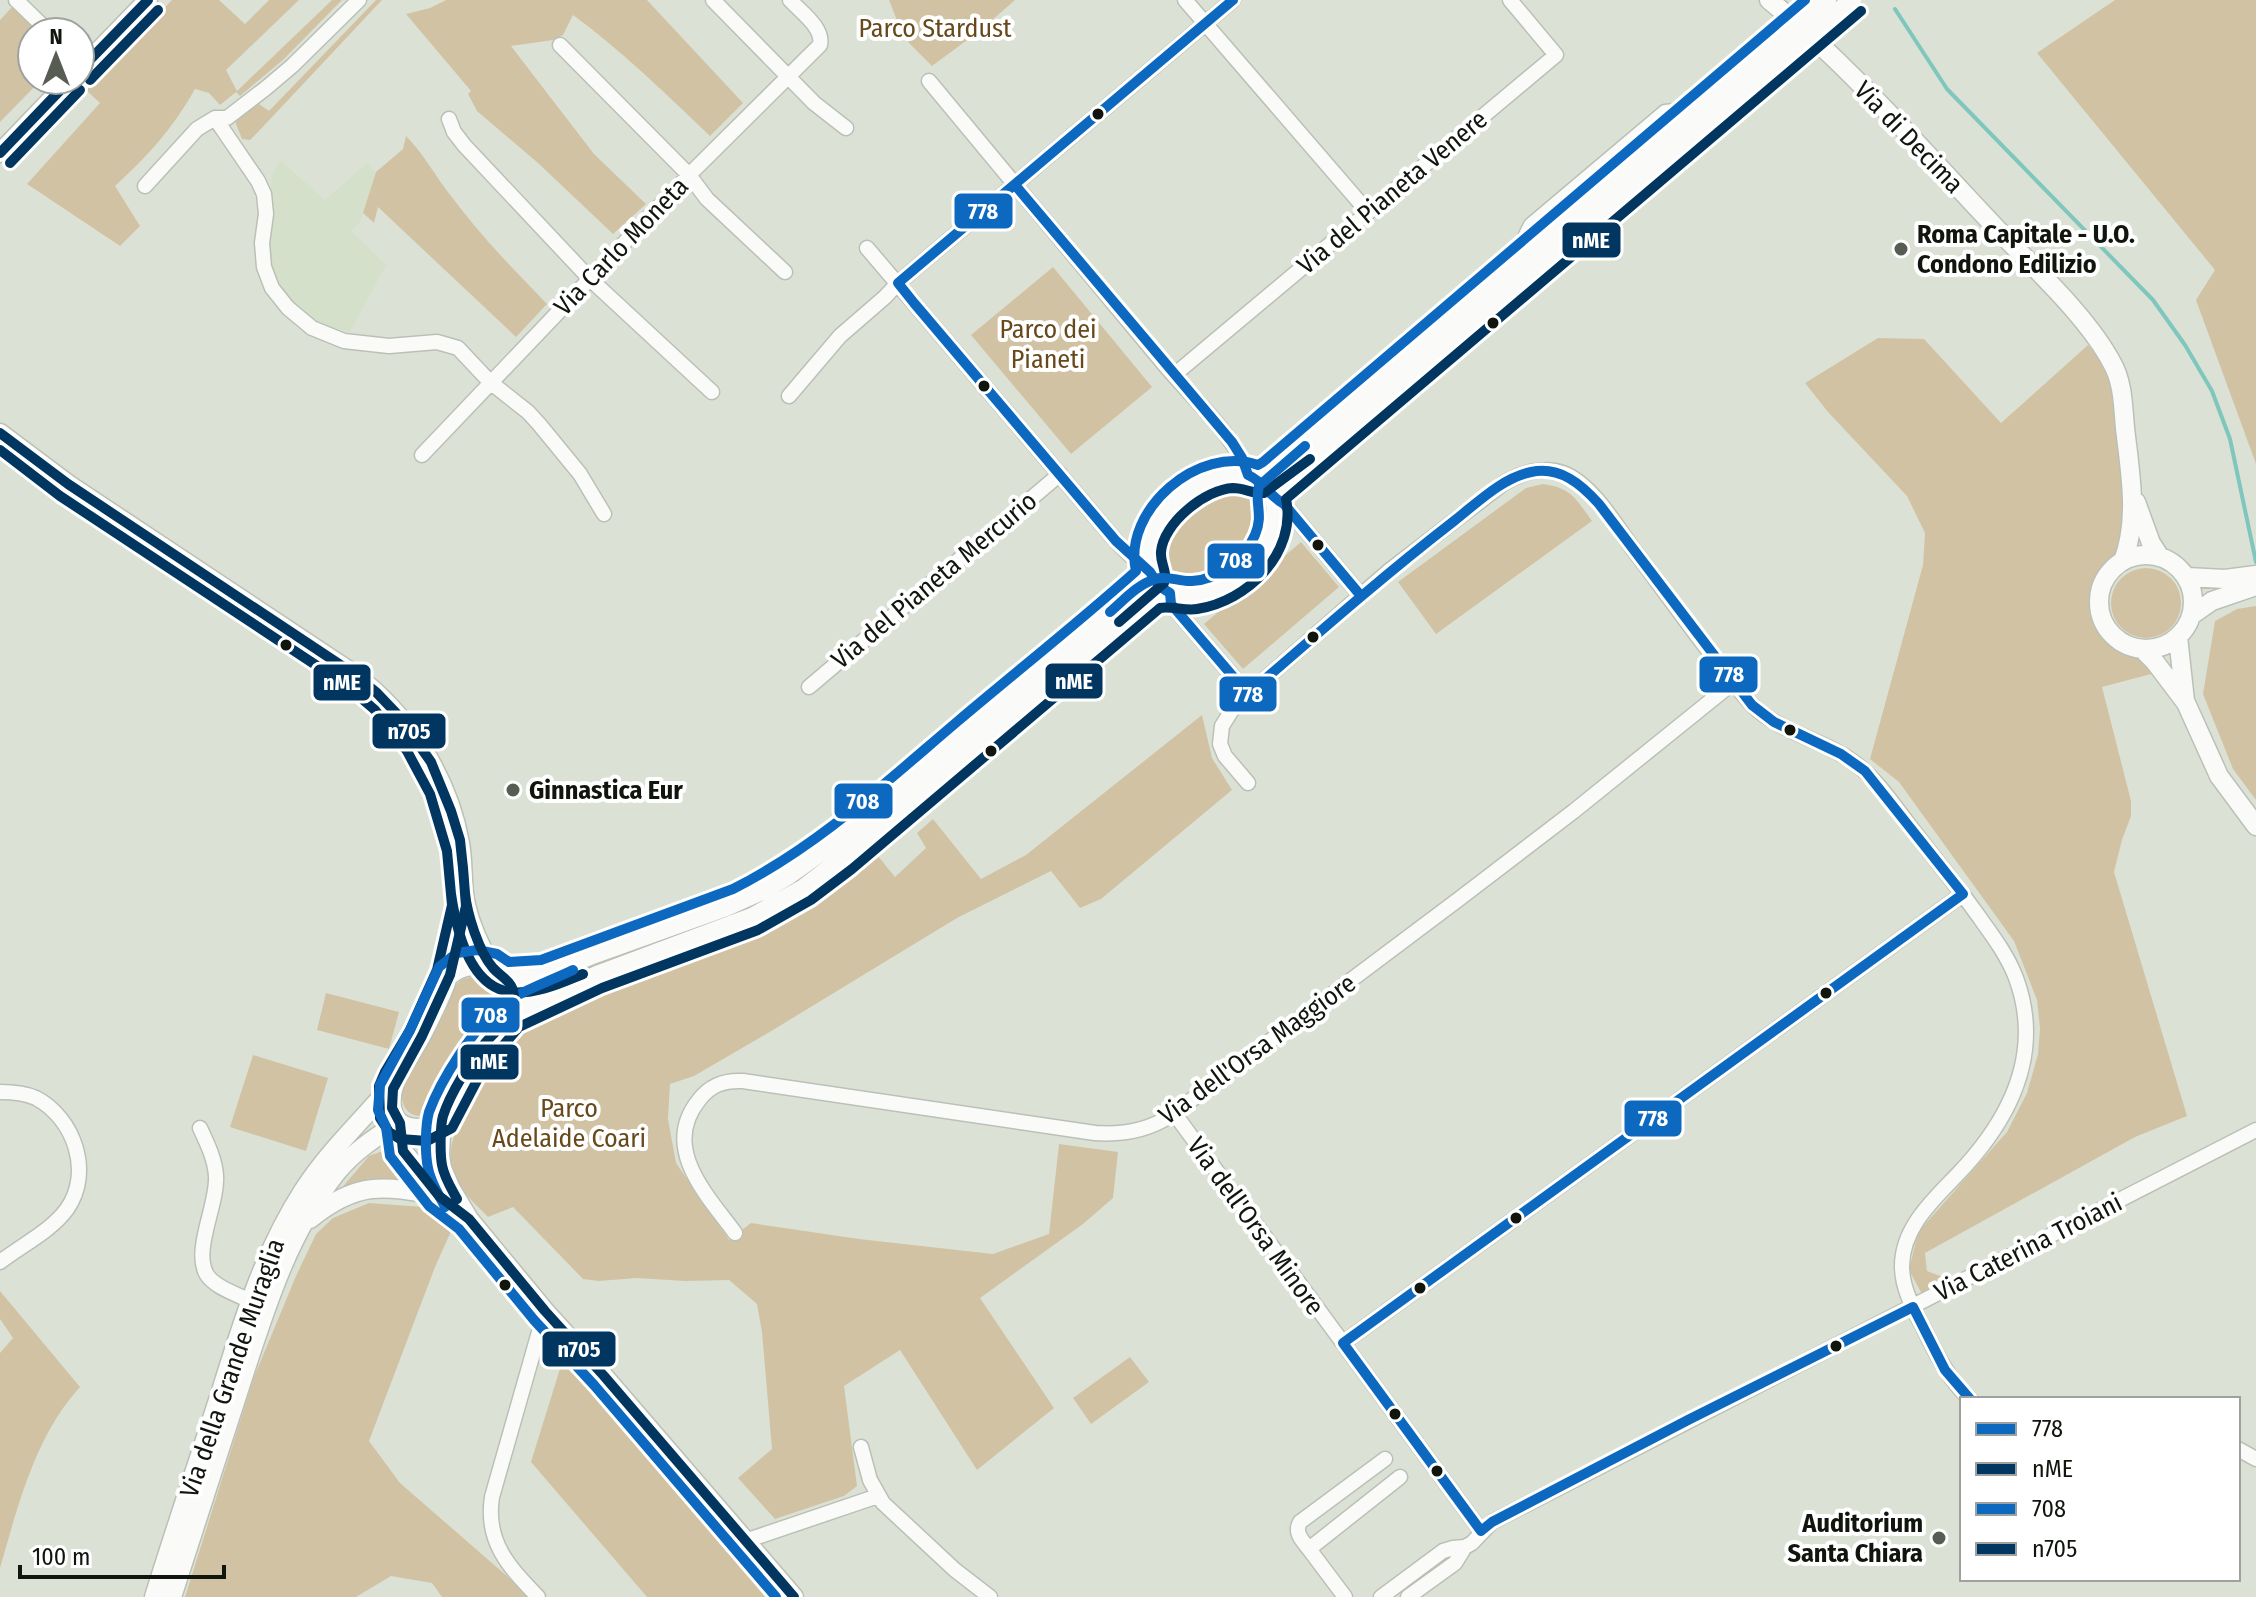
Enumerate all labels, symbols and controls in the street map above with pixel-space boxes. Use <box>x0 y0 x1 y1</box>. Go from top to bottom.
park label: Parco Stardust <box>858 13 1012 44</box>
north arrow <box>16 16 96 96</box>
text: N <box>49 23 63 50</box>
street label: Via di Decima <box>1848 75 1970 200</box>
street label: Via del Pianeta Venere <box>1291 104 1494 281</box>
unlabelled marker <box>1090 106 1106 122</box>
street label: Via Carlo Moneta <box>548 171 695 322</box>
line badge: 778 <box>953 192 1014 230</box>
text: 778 <box>968 198 998 225</box>
place label: Roma Capitale - U.O. Condono Edilizio <box>1917 219 2135 280</box>
line badge: nME <box>1561 221 1622 259</box>
text: nME <box>1572 227 1610 254</box>
marker: Roma Capitale - U.O. Condono Edilizio <box>1892 240 1910 258</box>
park label: Parco dei Pianeti <box>999 314 1097 375</box>
unlabelled marker <box>1485 315 1501 331</box>
unlabelled marker <box>976 378 992 394</box>
street label: Via del Pianeta Mercurio <box>825 485 1043 675</box>
unlabelled marker <box>1310 537 1326 553</box>
line badge: 708 <box>1206 542 1266 580</box>
text: 708 <box>1220 547 1253 574</box>
unlabelled marker <box>1305 629 1321 645</box>
unlabelled marker <box>278 637 294 653</box>
line badge: 778 <box>1698 655 1759 694</box>
text: 778 <box>1714 661 1744 688</box>
line badge: nME <box>1044 662 1104 700</box>
line badge: nME <box>312 663 372 702</box>
text: nME <box>1055 668 1093 695</box>
text: nME <box>323 669 361 696</box>
line badge: 778 <box>1218 675 1278 713</box>
text: 778 <box>1233 681 1263 708</box>
line badge: n705 <box>371 712 447 750</box>
text: n705 <box>387 718 431 745</box>
unlabelled marker <box>1782 722 1798 738</box>
unlabelled marker <box>983 743 999 759</box>
place label: Ginnastica Eur <box>529 775 683 806</box>
marker: Ginnastica Eur <box>504 781 522 799</box>
line badge: 708 <box>833 782 894 820</box>
text: 708 <box>847 788 880 815</box>
street label: Via dell'Orsa Maggiore <box>1153 968 1362 1131</box>
unlabelled marker <box>1818 985 1834 1001</box>
line badge: 708 <box>460 996 521 1034</box>
text: 708 <box>475 1002 508 1029</box>
line badge: nME <box>459 1043 520 1081</box>
text: nME <box>470 1048 508 1075</box>
park label: Parco Adelaide Coari <box>492 1093 646 1154</box>
line badge: 778 <box>1623 1099 1683 1138</box>
text: 778 <box>1638 1105 1668 1132</box>
street label: Via dell'Orsa Minore <box>1181 1131 1331 1321</box>
street label: Via Caterina Troiani <box>1929 1187 2127 1308</box>
unlabelled marker <box>1508 1210 1524 1226</box>
street label: Via della Grande Muraglia <box>174 1235 291 1502</box>
unlabelled marker <box>497 1277 513 1293</box>
unlabelled marker <box>1412 1280 1428 1296</box>
line badge: n705 <box>541 1330 617 1368</box>
text: n705 <box>557 1336 601 1363</box>
unlabelled marker <box>1828 1338 1844 1354</box>
legend <box>1960 1397 2240 1581</box>
unlabelled marker <box>1387 1406 1403 1422</box>
text: 778 <box>2032 1415 2063 1443</box>
text: nME <box>2032 1455 2073 1483</box>
unlabelled marker <box>1429 1463 1445 1479</box>
text: 708 <box>2032 1495 2066 1523</box>
place label: Auditorium Santa Chiara <box>1787 1508 1923 1569</box>
scale bar <box>20 1529 224 1579</box>
marker: Auditorium Santa Chiara <box>1930 1529 1948 1547</box>
text: n705 <box>2032 1535 2077 1563</box>
text: 100 m <box>32 1543 90 1571</box>

